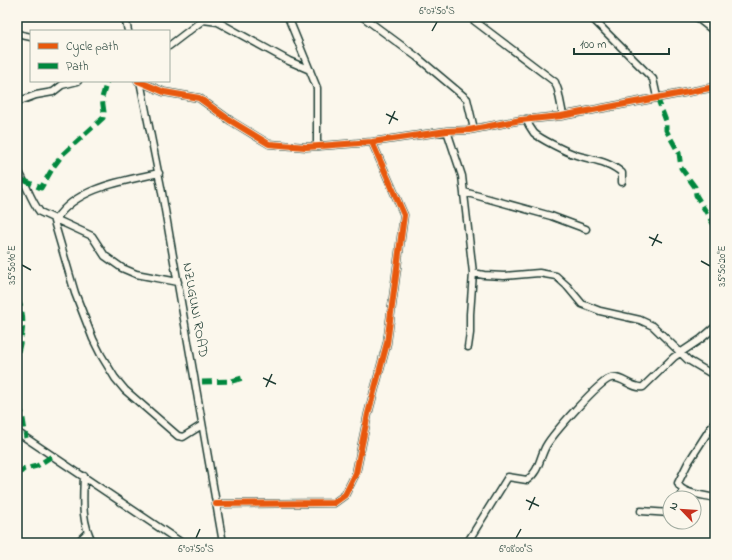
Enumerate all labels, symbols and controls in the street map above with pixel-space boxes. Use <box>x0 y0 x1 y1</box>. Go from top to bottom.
text: 6°07'50"S <box>419 4 455 19</box>
legend <box>30 30 170 82</box>
scale bar <box>574 30 669 56</box>
text: 100 m <box>580 36 607 54</box>
text: Cycle path <box>66 38 118 57</box>
text: Path <box>66 58 89 76</box>
text: 35°50'10"E <box>5 245 20 285</box>
text: 35°50'20"E <box>715 245 730 287</box>
street label: NZUGUNI ROAD <box>176 261 214 359</box>
north arrow <box>662 490 702 530</box>
text: N <box>665 499 683 513</box>
text: 6°07'50"S <box>178 542 214 557</box>
text: 6°08'00"S <box>499 542 533 557</box>

